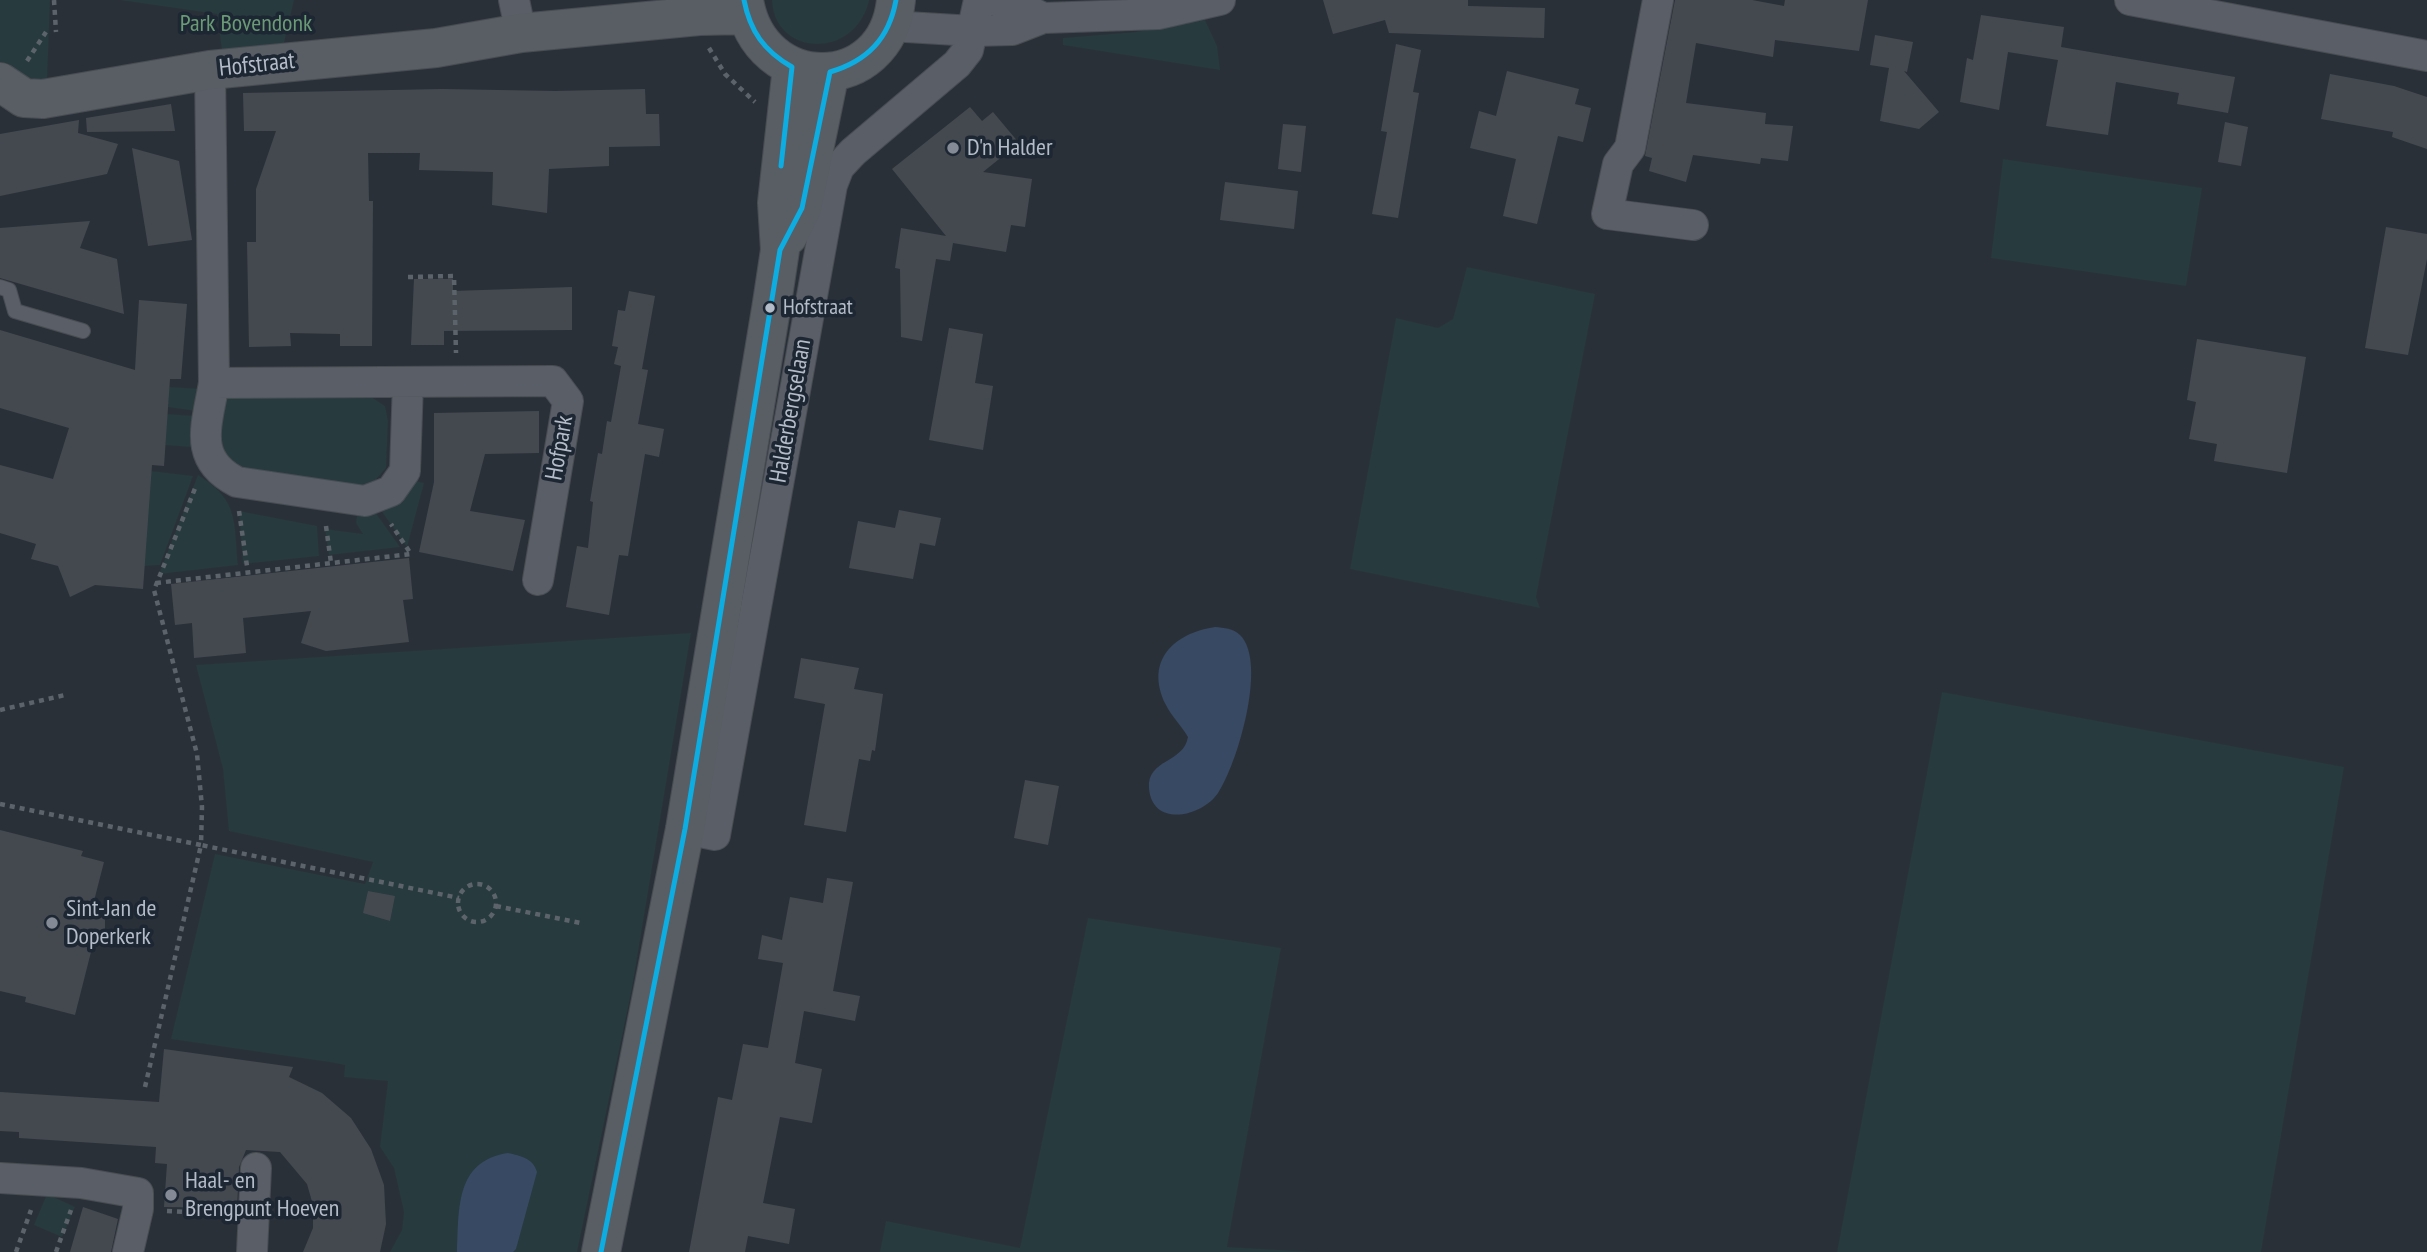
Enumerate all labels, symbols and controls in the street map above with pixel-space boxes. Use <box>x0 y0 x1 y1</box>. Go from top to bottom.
park label: Park Bovendonk <box>180 10 312 38</box>
street label: Hofstraat <box>218 47 296 83</box>
place label: D'n Halder <box>967 134 1052 162</box>
marker: D'n Halder <box>945 140 961 156</box>
place label: Hofstraat <box>783 295 853 321</box>
marker: Hofstraat <box>763 301 777 315</box>
street label: Halderbergselaan <box>764 337 818 485</box>
street label: Hofpark <box>540 413 580 483</box>
place label: Sint-Jan de Doperkerk <box>66 895 156 951</box>
marker: Sint-Jan de Doperkerk <box>44 915 60 931</box>
place label: Haal- en Brengpunt Hoeven <box>185 1167 339 1223</box>
marker: Haal- en Brengpunt Hoeven <box>163 1187 179 1203</box>

